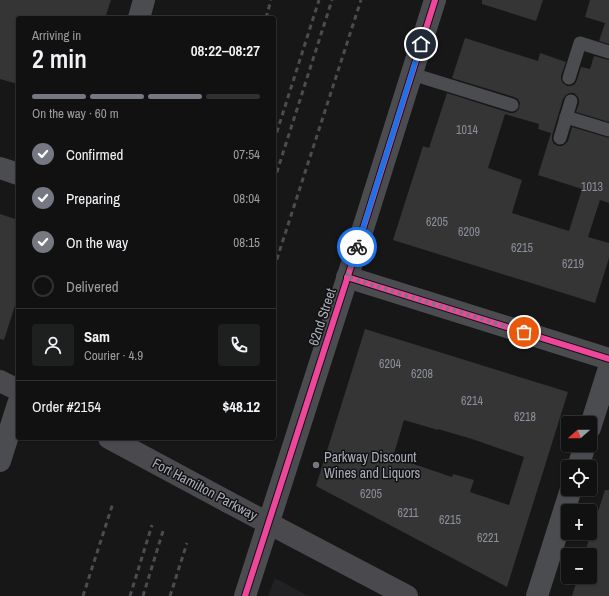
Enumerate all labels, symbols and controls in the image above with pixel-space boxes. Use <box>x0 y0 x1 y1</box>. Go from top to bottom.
text: Arriving in <box>32 27 81 44</box>
pin <box>404 27 438 61</box>
icon: home <box>410 33 432 55</box>
text: 08:22–08:27 <box>191 40 260 61</box>
text: 2 min <box>32 41 87 76</box>
text: On the way · 60 m <box>32 105 119 122</box>
house number: 1014 <box>456 122 478 138</box>
icon: check <box>32 143 54 165</box>
text: Confirmed <box>66 144 123 165</box>
text: 07:54 <box>233 146 260 163</box>
house number: 1013 <box>581 179 603 195</box>
icon: check <box>32 187 54 209</box>
text: Preparing <box>66 188 120 209</box>
text: 08:04 <box>233 190 260 207</box>
house number: 6205 <box>426 214 448 230</box>
house number: 6209 <box>458 224 480 240</box>
courier <box>337 227 377 267</box>
icon: check <box>32 231 54 253</box>
text: On the way <box>66 232 128 253</box>
text: 08:15 <box>233 234 260 251</box>
icon: bike <box>346 236 368 258</box>
house number: 6215 <box>511 240 533 256</box>
house number: 6219 <box>562 256 584 272</box>
text: Delivered <box>66 276 119 297</box>
street label: 62nd Street <box>304 286 340 348</box>
pin <box>507 315 541 349</box>
icon: bag <box>513 321 535 343</box>
button: person <box>32 324 74 366</box>
button: phone <box>218 324 260 366</box>
text: Sam <box>84 326 110 347</box>
text: Courier · 4.9 <box>84 347 143 364</box>
house number: 6204 <box>379 356 401 372</box>
house number: 6208 <box>411 366 433 382</box>
house number: 6214 <box>461 393 483 409</box>
text: Order #2154 <box>32 396 101 417</box>
text: $48.12 <box>222 396 260 417</box>
house number: 6218 <box>514 409 536 425</box>
north arrow <box>561 416 597 452</box>
map controls <box>561 416 597 584</box>
place label: Parkway Discount Wines and Liquors <box>324 448 421 482</box>
street label: Fort Hamilton Parkway <box>149 454 261 524</box>
marker: Parkway Discount Wines and Liquors <box>311 460 321 470</box>
button: locate <box>561 460 597 496</box>
house number: 6205 <box>360 486 382 502</box>
button: + <box>561 504 597 540</box>
house number: 6211 <box>397 505 419 521</box>
house number: 6215 <box>439 512 461 528</box>
house number: 6221 <box>477 530 499 546</box>
button: − <box>561 548 597 584</box>

